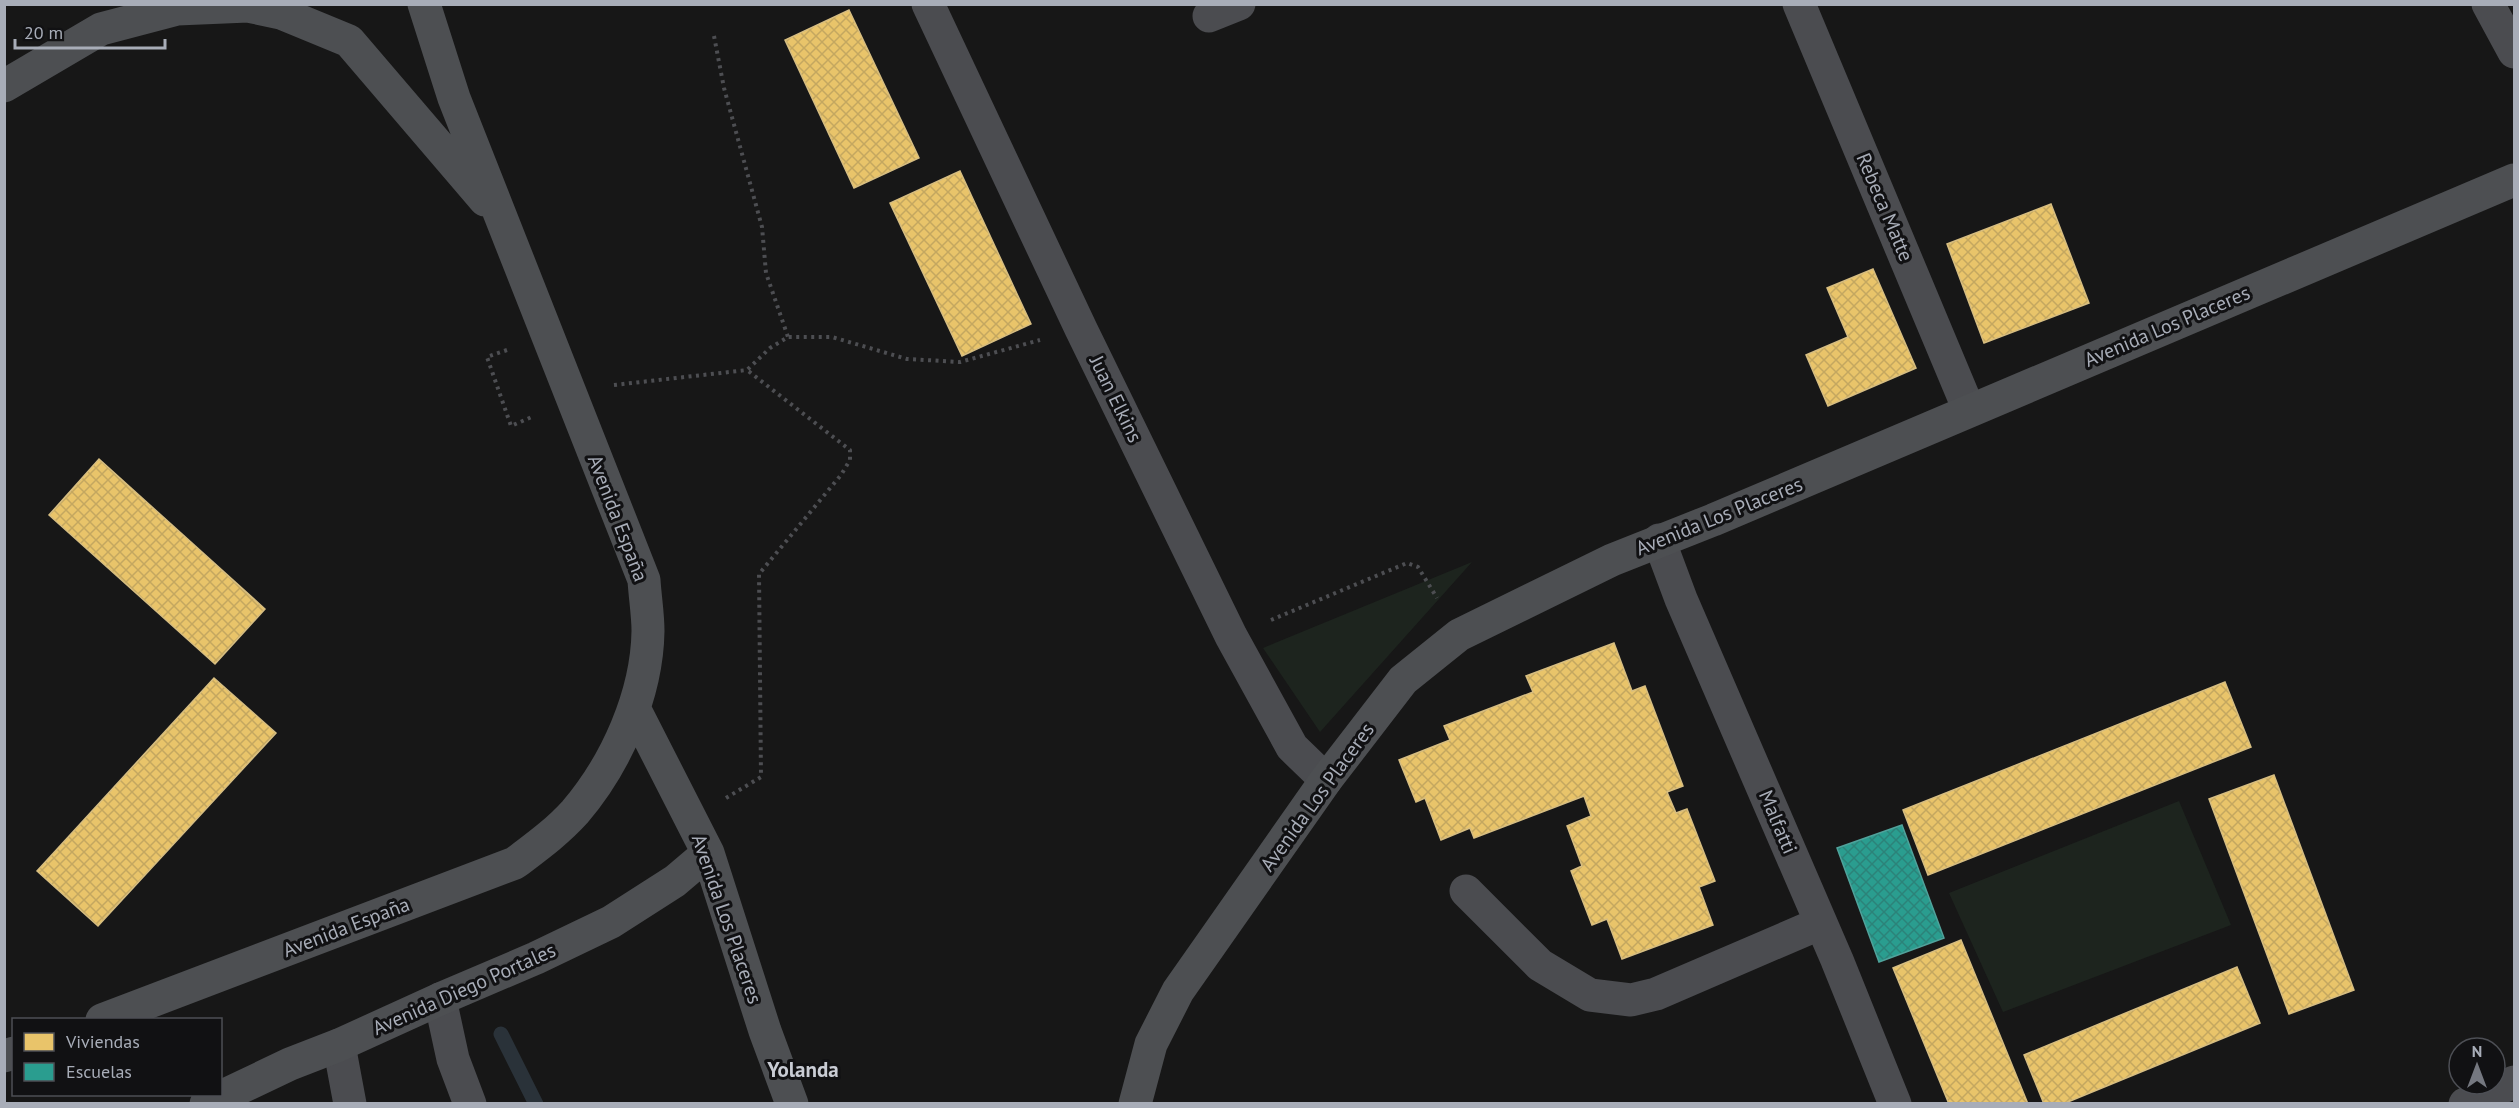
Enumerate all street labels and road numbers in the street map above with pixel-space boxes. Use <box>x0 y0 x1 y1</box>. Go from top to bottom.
street label: Rebeca Matte <box>1850 149 1920 265</box>
street label: Avenida Los Placeres <box>2080 279 2254 373</box>
street label: Juan Elkins <box>1083 350 1148 447</box>
street label: Avenida España <box>582 451 654 585</box>
street label: Avenida Los Placeres <box>1632 471 1806 561</box>
street label: Avenida Los Placeres <box>1254 718 1380 876</box>
street label: Malfatti <box>1753 786 1803 858</box>
street label: Avenida Los Placeres <box>686 831 768 1007</box>
street label: Avenida España <box>279 891 413 963</box>
street label: Avenida Diego Portales <box>368 937 560 1041</box>

